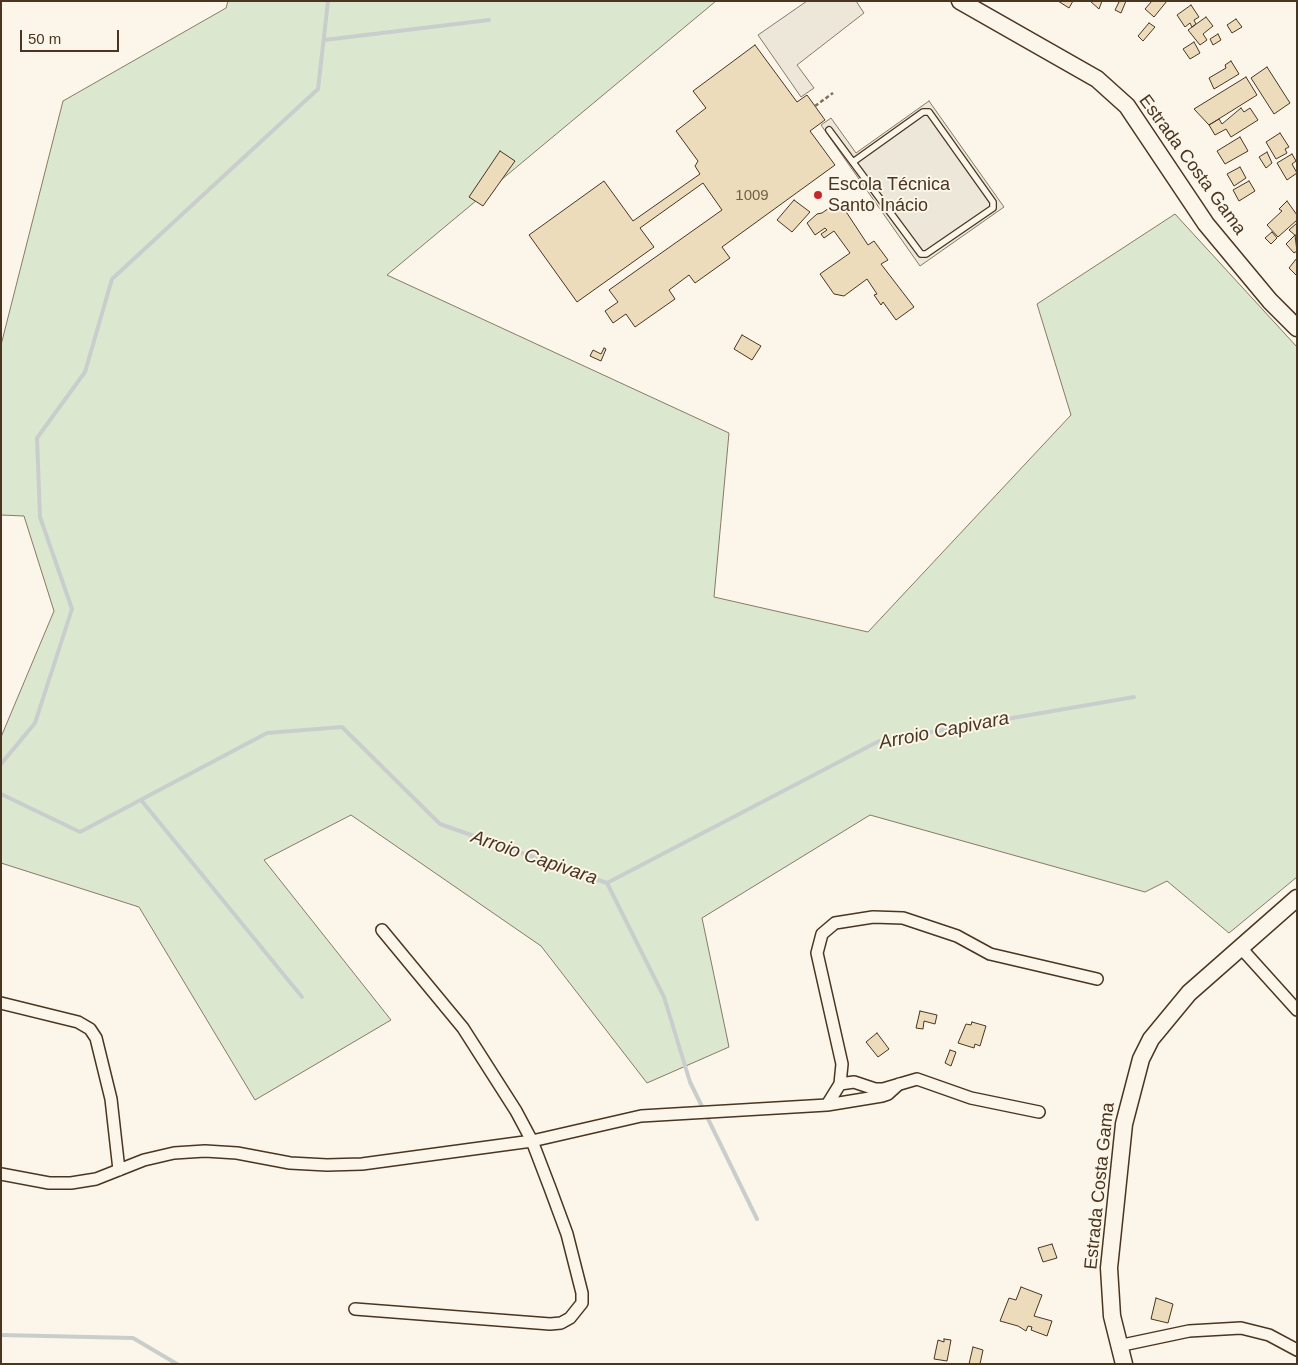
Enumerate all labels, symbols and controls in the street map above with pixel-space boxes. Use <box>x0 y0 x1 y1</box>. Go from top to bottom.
scale bar <box>22 20 121 52</box>
text: 50 m <box>28 30 61 47</box>
street label: Estrada Costa Gama <box>1134 91 1250 239</box>
place label: Escola Técnica Santo Inácio <box>828 174 950 216</box>
house number: 1009 <box>735 187 769 205</box>
marker: Escola Técnica Santo Inácio <box>812 189 824 201</box>
water label: Arroio Capivara <box>877 707 1011 755</box>
water label: Arroio Capivara <box>468 826 600 890</box>
street label: Estrada Costa Gama <box>1080 1101 1120 1271</box>

